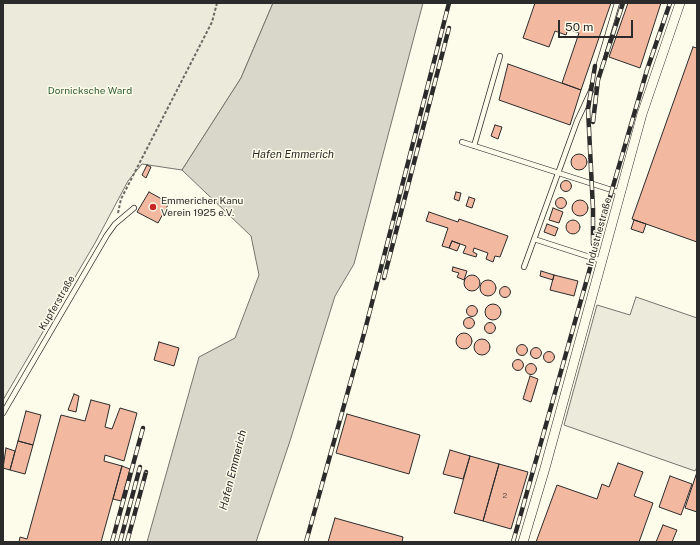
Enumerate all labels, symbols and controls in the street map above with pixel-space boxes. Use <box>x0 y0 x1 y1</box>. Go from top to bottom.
scale bar <box>560 12 635 38</box>
text: 50 m <box>565 20 593 34</box>
park label: Dornicksche Ward <box>48 85 132 97</box>
water label: Hafen Emmerich <box>252 148 334 162</box>
place label: Emmericher Kanu Verein 1925 e.V. <box>161 195 243 218</box>
street label: Industriestraße <box>584 196 614 268</box>
marker: Emmericher Kanu Verein 1925 e.V. <box>148 202 158 212</box>
street label: Kupferstraße <box>36 273 78 333</box>
water label: Hafen Emmerich <box>217 429 249 511</box>
house number: 2 <box>503 491 507 501</box>

